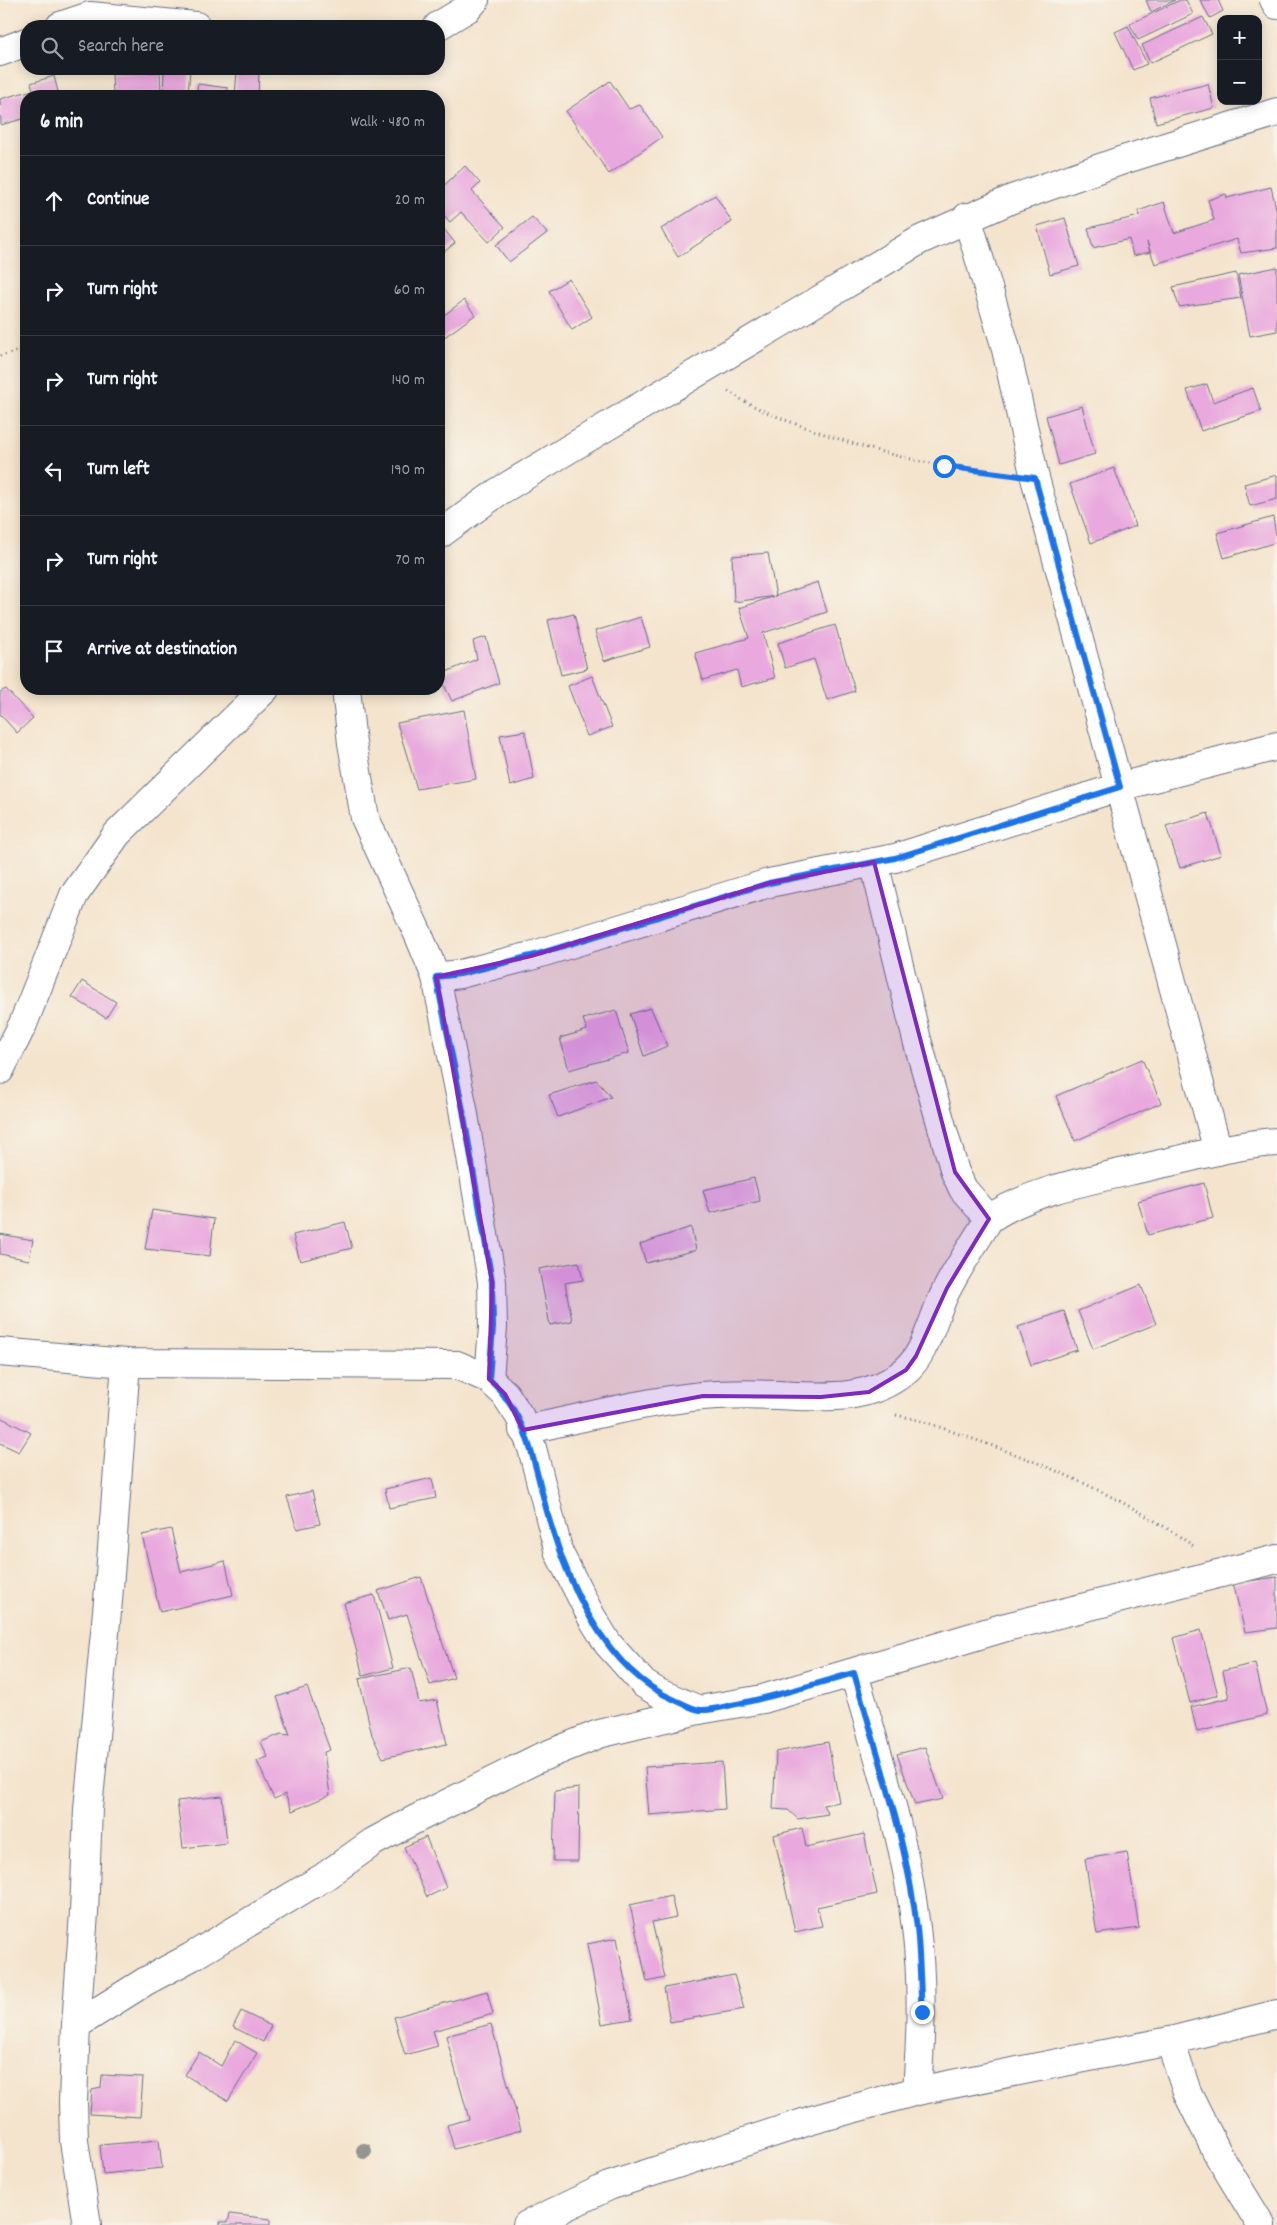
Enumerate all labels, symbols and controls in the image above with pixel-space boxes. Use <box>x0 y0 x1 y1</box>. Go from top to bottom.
map controls <box>1217 15 1262 105</box>
button: + <box>1217 15 1262 60</box>
search box <box>20 20 445 75</box>
icon: search <box>38 34 66 62</box>
text: Search here <box>78 34 164 61</box>
button: − <box>1217 60 1262 105</box>
text: 6 min <box>40 108 83 138</box>
text: Walk · 480 m <box>351 111 425 134</box>
icon: ahead <box>40 187 68 215</box>
text: Continue <box>87 187 149 214</box>
text: 20 m <box>395 189 425 212</box>
icon: right <box>40 277 68 305</box>
text: Turn right <box>87 277 158 304</box>
text: 60 m <box>394 279 425 302</box>
icon: right <box>40 367 68 395</box>
text: Turn right <box>87 367 158 394</box>
text: 140 m <box>391 369 425 392</box>
route start <box>933 455 956 478</box>
icon: left <box>40 457 68 485</box>
text: Turn left <box>87 457 150 484</box>
text: 190 m <box>391 459 425 482</box>
icon: right <box>40 547 68 575</box>
text: Turn right <box>87 547 158 574</box>
text: 70 m <box>395 549 425 572</box>
icon: arrive <box>40 637 68 665</box>
text: Arrive at destination <box>87 637 237 664</box>
route end <box>911 2001 934 2024</box>

